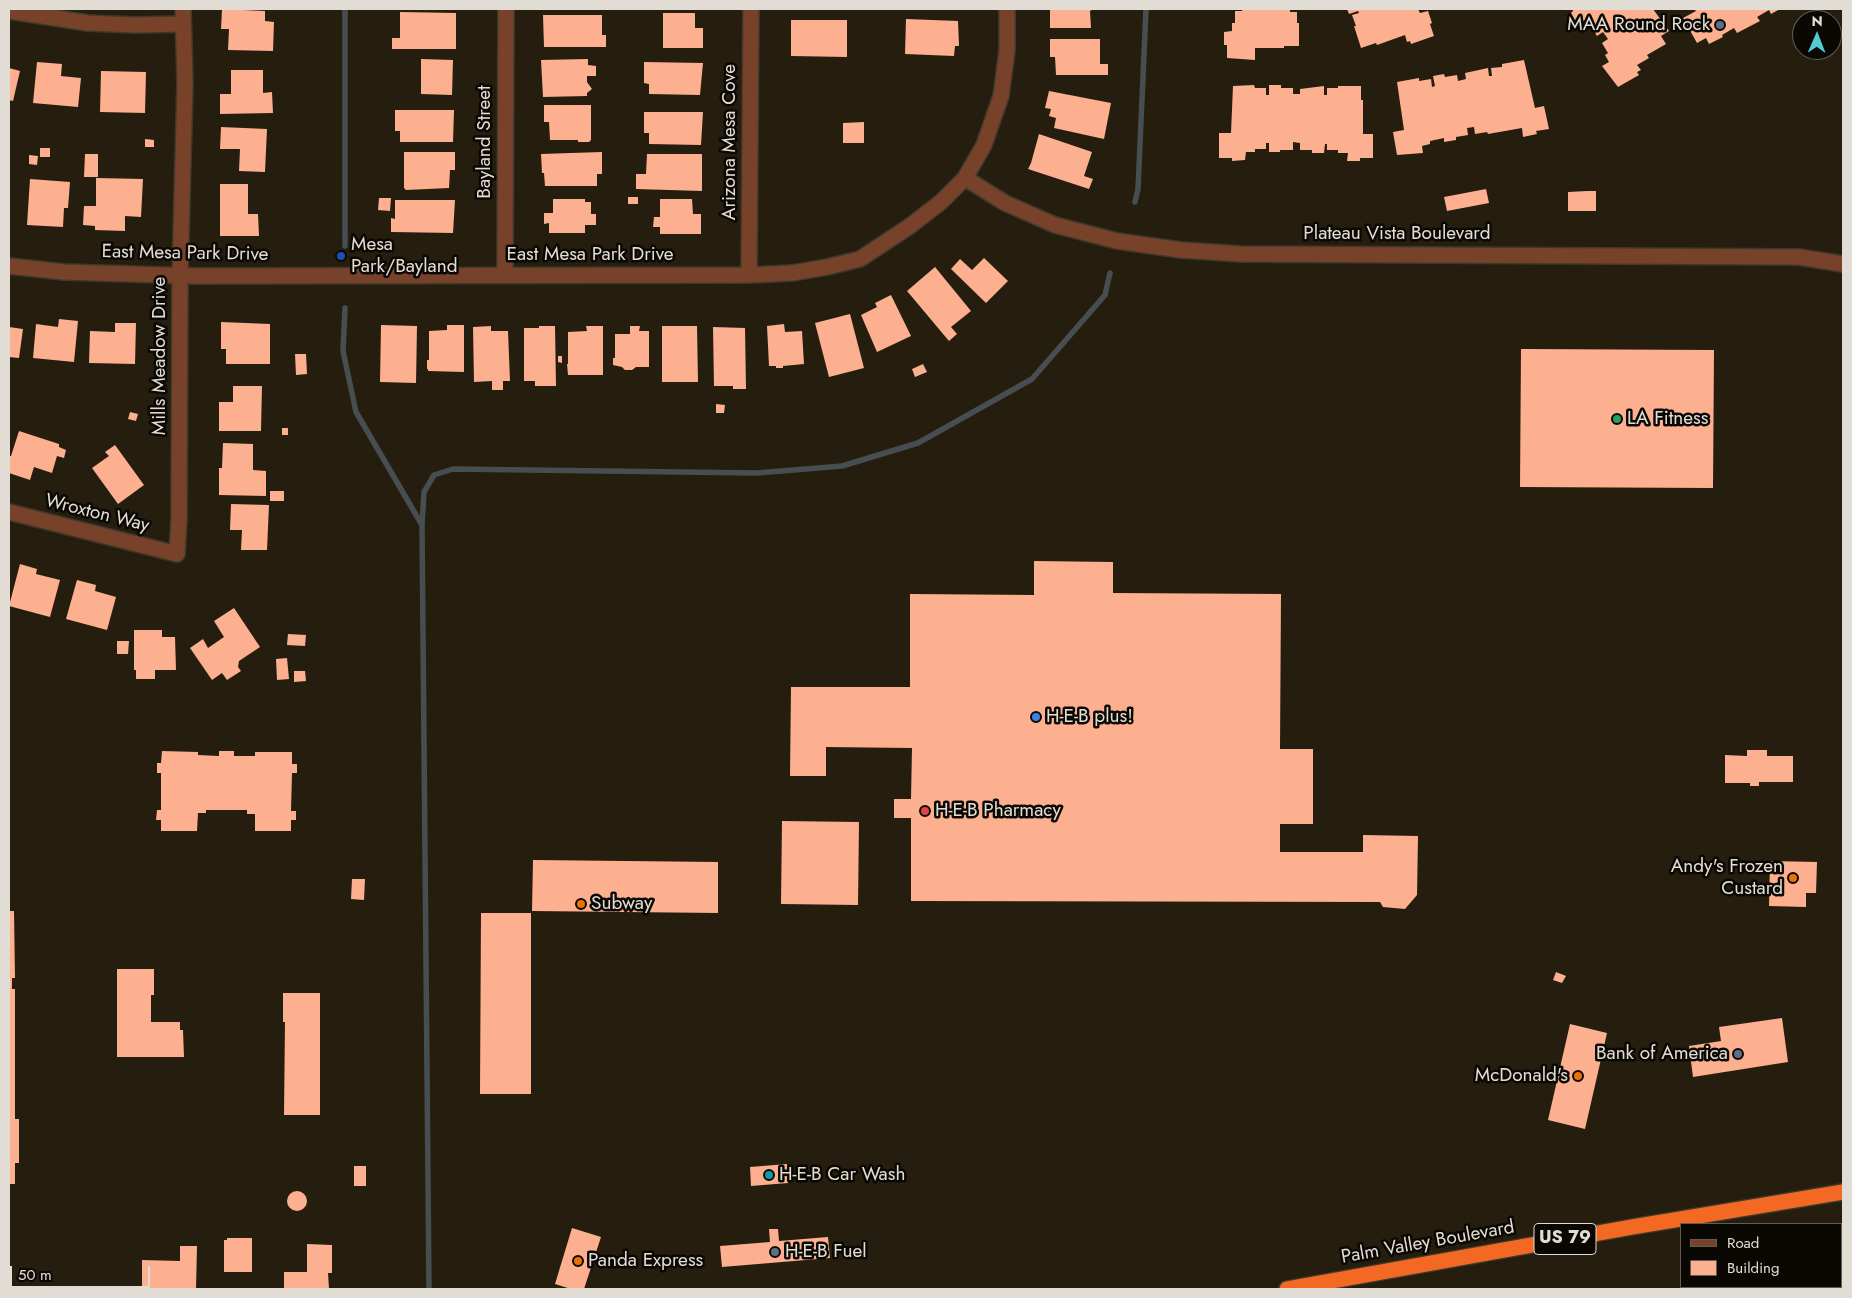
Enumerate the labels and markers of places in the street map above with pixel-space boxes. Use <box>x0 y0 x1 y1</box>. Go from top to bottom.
place label: MAA Round Rock <box>1567 14 1710 36</box>
marker: MAA Round Rock <box>1714 19 1726 31</box>
place label: Mesa Park/Bayland <box>351 234 458 278</box>
marker: Mesa Park/Bayland <box>335 250 347 262</box>
place label: LA Fitness <box>1627 408 1708 430</box>
marker: LA Fitness <box>1611 413 1623 425</box>
place label: H-E-B plus! <box>1046 706 1133 728</box>
marker: H-E-B plus! <box>1030 711 1042 723</box>
place label: H-E-B Pharmacy <box>935 800 1061 822</box>
marker: H-E-B Pharmacy <box>919 805 931 817</box>
place label: Andy's Frozen Custard <box>1671 856 1783 900</box>
marker: Andy's Frozen Custard <box>1787 872 1799 884</box>
place label: Subway <box>591 893 652 915</box>
marker: Subway <box>575 898 587 910</box>
place label: Bank of America <box>1596 1043 1728 1065</box>
marker: Bank of America <box>1732 1048 1744 1060</box>
place label: McDonald's <box>1475 1065 1568 1087</box>
marker: McDonald's <box>1572 1070 1584 1082</box>
place label: H-E-B Car Wash <box>779 1164 905 1186</box>
marker: H-E-B Car Wash <box>763 1169 775 1181</box>
place label: H-E-B Fuel <box>785 1241 867 1263</box>
marker: H-E-B Fuel <box>769 1246 781 1258</box>
place label: Panda Express <box>588 1250 703 1272</box>
marker: Panda Express <box>572 1255 584 1267</box>

